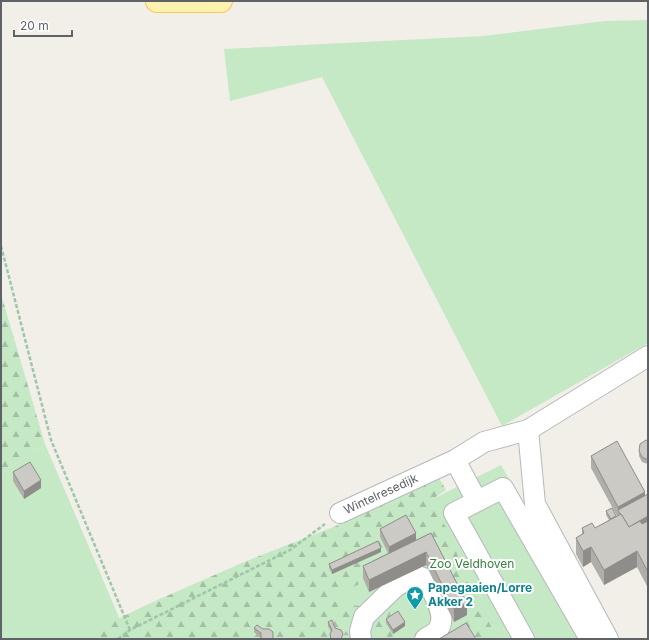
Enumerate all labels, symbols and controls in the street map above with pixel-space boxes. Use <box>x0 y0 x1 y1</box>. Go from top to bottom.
scale bar <box>14 12 72 38</box>
text: 20 m <box>20 18 49 33</box>
street label: Wintelresedijk <box>341 470 420 517</box>
park label: Zoo Veldhoven <box>430 556 514 571</box>
place label: Papegaaien/Lorre Akker 2 <box>428 580 532 609</box>
place icon: Papegaaien/Lorre Akker 2 <box>405 585 425 610</box>

